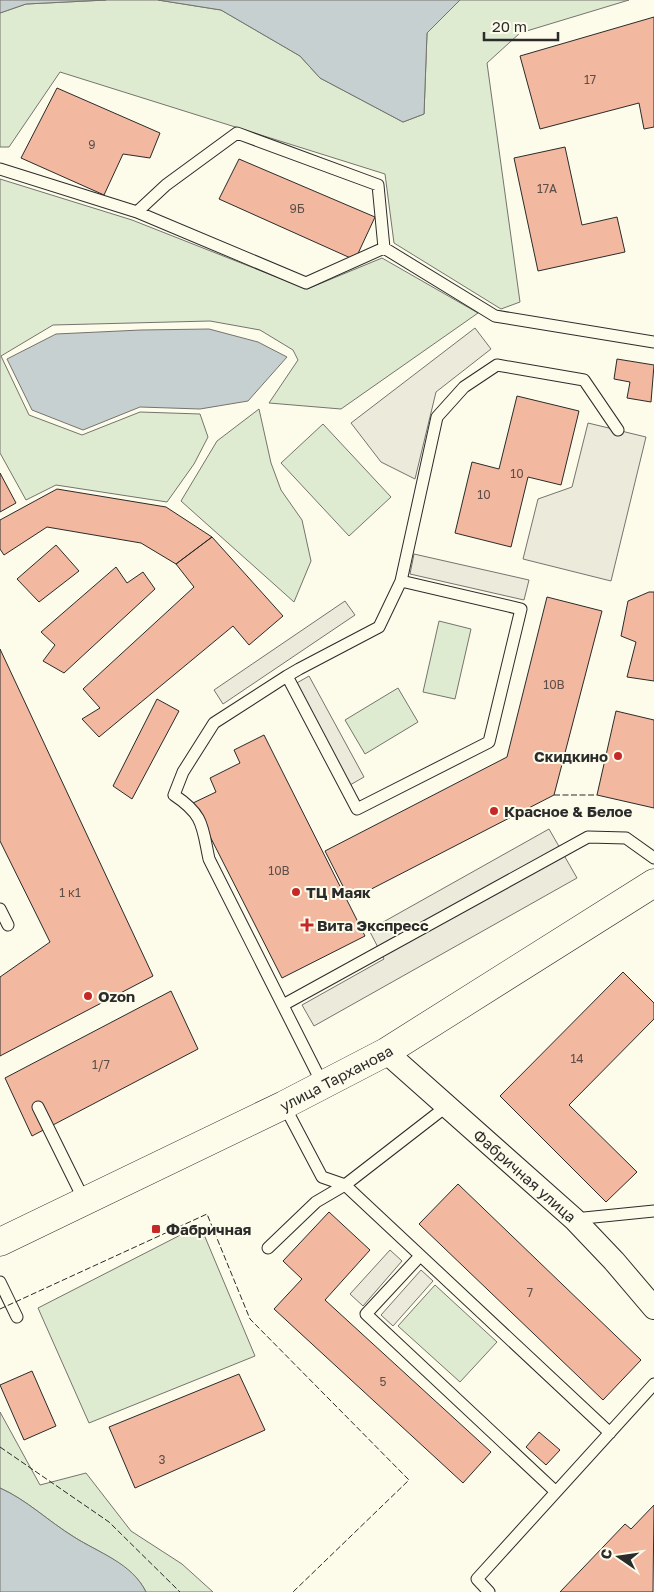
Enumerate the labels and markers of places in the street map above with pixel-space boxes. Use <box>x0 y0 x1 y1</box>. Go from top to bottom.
place label: Скидкино <box>534 747 608 765</box>
marker: Скидкино <box>612 750 624 762</box>
place label: Красное & Белое <box>504 802 633 820</box>
marker: Красное & Белое <box>488 805 500 817</box>
place label: ТЦ Маяк <box>306 883 371 901</box>
marker: ТЦ Маяк <box>290 886 302 898</box>
place label: Вита Экспресс <box>317 916 429 934</box>
marker: Вита Экспресс <box>301 919 313 931</box>
place label: Ozon <box>98 987 135 1005</box>
marker: Ozon <box>82 990 94 1002</box>
place label: Фабричная <box>166 1220 252 1238</box>
marker: Фабричная <box>150 1223 162 1235</box>

